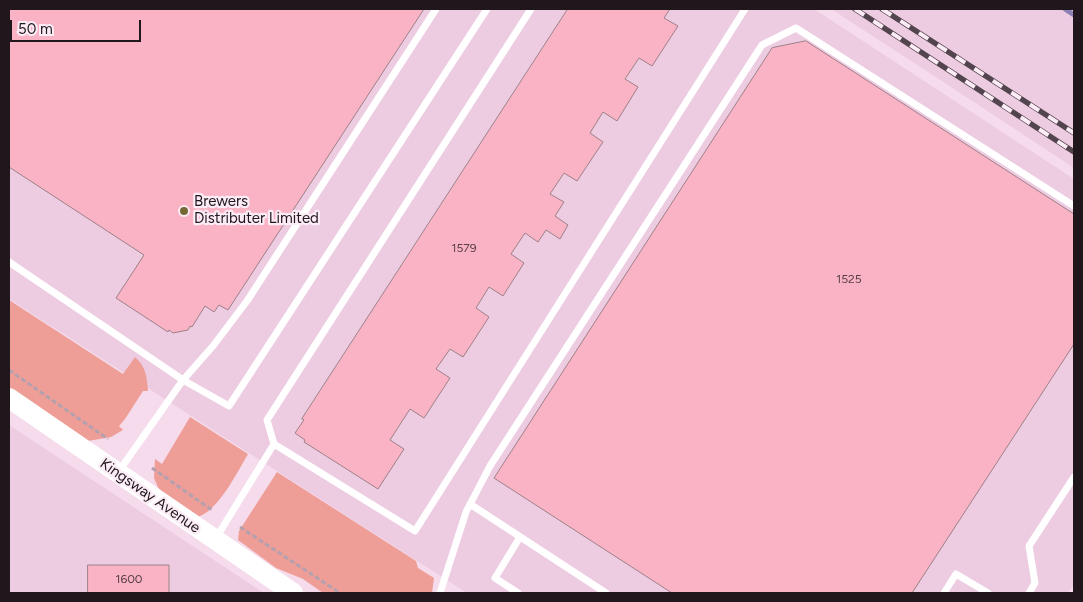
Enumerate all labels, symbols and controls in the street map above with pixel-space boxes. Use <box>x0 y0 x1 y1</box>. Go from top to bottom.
scale bar <box>12 10 144 42</box>
text: 50 m <box>18 20 53 38</box>
place label: Brewers Distributer Limited <box>194 193 319 228</box>
marker: Brewers Distributer Limited <box>178 205 190 217</box>
house number: 1579 <box>451 241 477 255</box>
house number: 1525 <box>836 272 862 286</box>
street label: Kingsway Avenue <box>96 455 204 537</box>
house number: 1600 <box>115 572 143 586</box>

